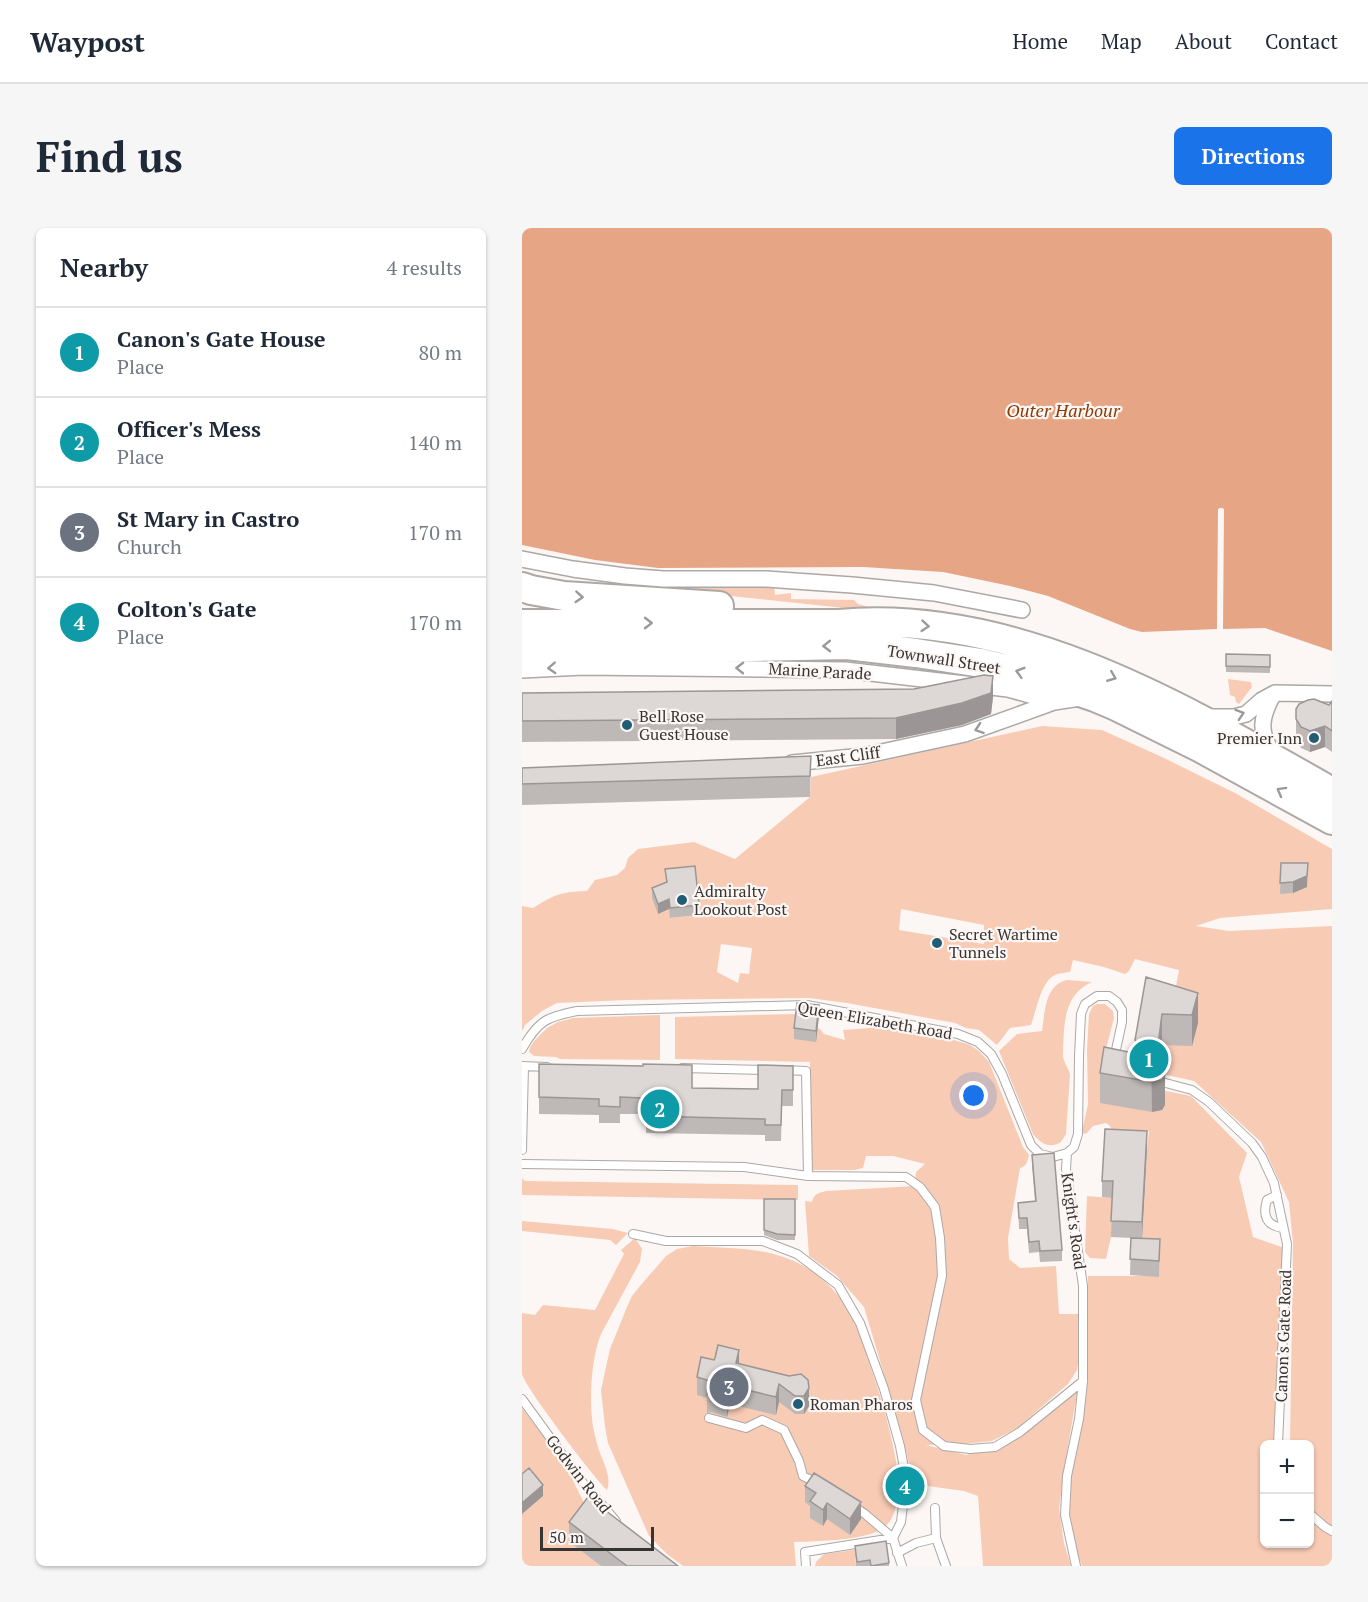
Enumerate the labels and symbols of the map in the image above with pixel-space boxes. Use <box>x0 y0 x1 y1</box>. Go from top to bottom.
water label: Outer Harbour <box>1006 398 1121 422</box>
one-way arrow <box>575 590 584 603</box>
one-way arrow <box>644 617 653 629</box>
one-way arrow <box>921 619 930 632</box>
one-way arrow <box>823 639 832 652</box>
street label: Townwall Street <box>886 639 1002 679</box>
street label: Marine Parade <box>768 657 872 685</box>
one-way arrow <box>548 662 557 675</box>
one-way arrow <box>736 662 745 674</box>
one-way arrow <box>1015 667 1026 679</box>
one-way arrow <box>1106 670 1117 682</box>
place label: Bell Rose Guest House <box>639 705 729 745</box>
one-way arrow <box>1234 709 1245 721</box>
marker: Bell Rose Guest House <box>620 718 634 732</box>
one-way arrow <box>974 722 985 734</box>
place label: Premier Inn <box>1217 727 1302 749</box>
marker: Premier Inn <box>1307 731 1321 745</box>
street label: East Cliff <box>814 740 883 771</box>
one-way arrow <box>1277 787 1287 799</box>
place label: Admiralty Lookout Post <box>694 880 787 920</box>
marker: Admiralty Lookout Post <box>675 893 689 907</box>
place label: Secret Wartime Tunnels <box>949 923 1058 963</box>
marker: Secret Wartime Tunnels <box>930 936 944 950</box>
street label: Queen Elizabeth Road <box>796 996 954 1044</box>
pin: 1 <box>1130 1036 1168 1082</box>
your location <box>959 1081 988 1110</box>
pin: 2 <box>640 1086 680 1132</box>
street label: Knight's Road <box>1056 1171 1092 1271</box>
street label: Canon's Gate Road <box>1270 1269 1296 1403</box>
pin: 3 <box>710 1364 748 1410</box>
place label: Roman Pharos <box>810 1393 913 1415</box>
marker: Roman Pharos <box>791 1397 805 1411</box>
street label: Godwin Road <box>541 1430 617 1518</box>
pin: 4 <box>886 1464 925 1508</box>
scale bar <box>540 1524 654 1552</box>

